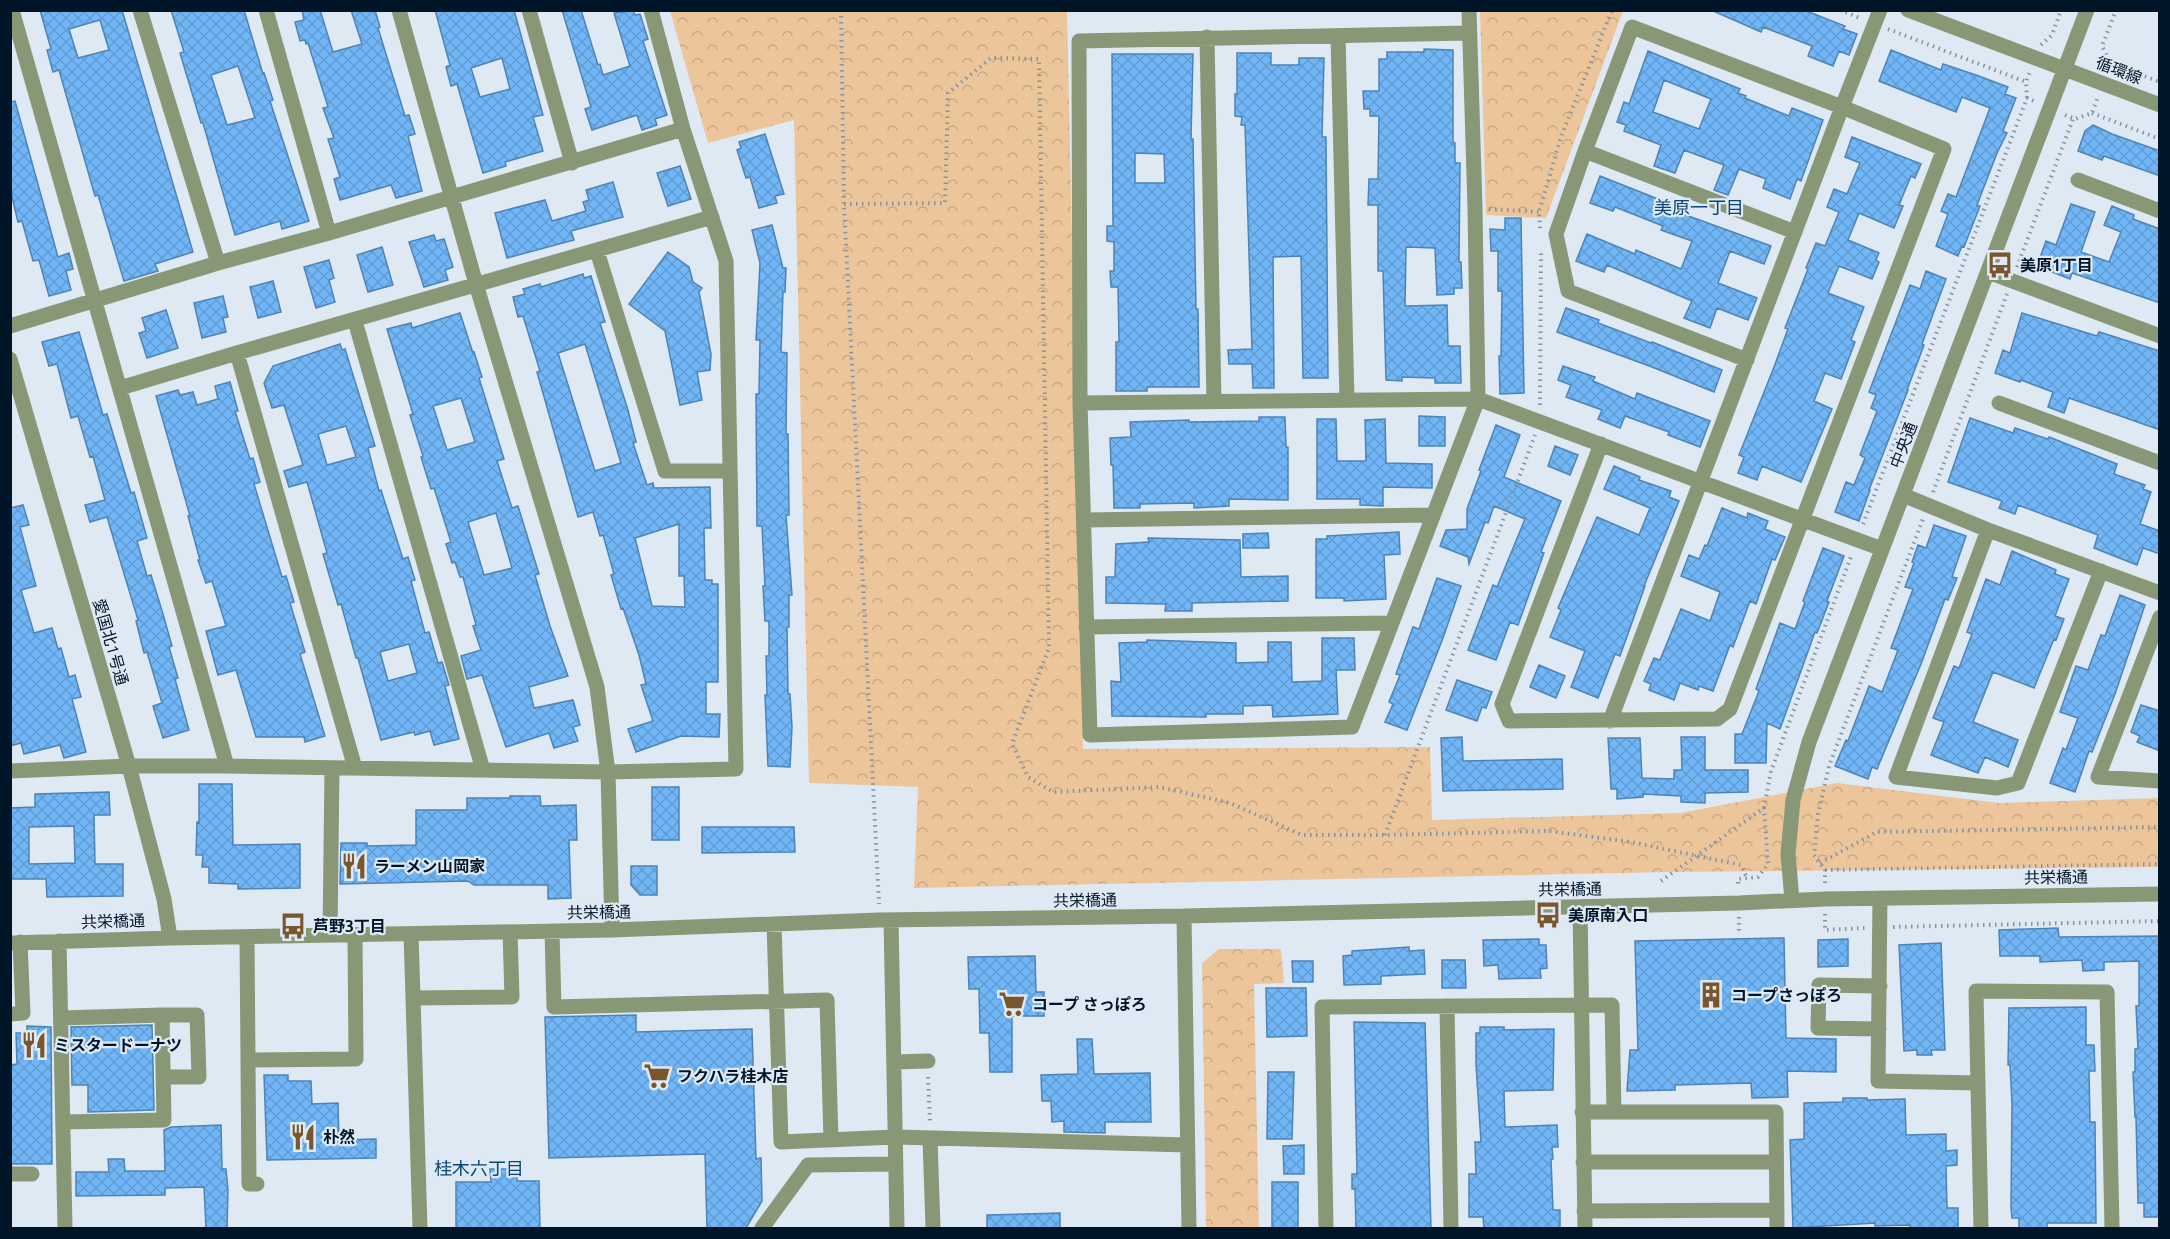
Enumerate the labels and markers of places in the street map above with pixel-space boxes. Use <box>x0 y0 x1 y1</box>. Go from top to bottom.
bus stop icon: 美原1丁目 <box>1985 250 2015 280</box>
place label: 美原1丁目 <box>2020 256 2093 274</box>
restaurant icon: ラーメン山岡家 <box>339 851 369 881</box>
place label: ラーメン山岡家 <box>374 857 485 875</box>
bus stop icon: 美原南入口 <box>1533 900 1563 930</box>
place label: 美原南入口 <box>1568 906 1648 924</box>
bus stop icon: 芦野3丁目 <box>278 911 308 941</box>
place label: 芦野3丁目 <box>313 917 386 935</box>
building icon: コープさっぽろ <box>1696 980 1726 1010</box>
place label: コープさっぽろ <box>1731 986 1842 1004</box>
supermarket icon: コープ さっぽろ <box>997 989 1027 1019</box>
place label: コープ さっぽろ <box>1032 995 1147 1013</box>
restaurant icon: ミスタードーナツ <box>19 1030 49 1060</box>
place label: ミスタードーナツ <box>54 1036 182 1054</box>
supermarket icon: フクハラ桂木店 <box>642 1061 672 1091</box>
place label: フクハラ桂木店 <box>677 1067 788 1085</box>
restaurant icon: 朴然 <box>288 1122 318 1152</box>
place label: 朴然 <box>323 1128 355 1146</box>

